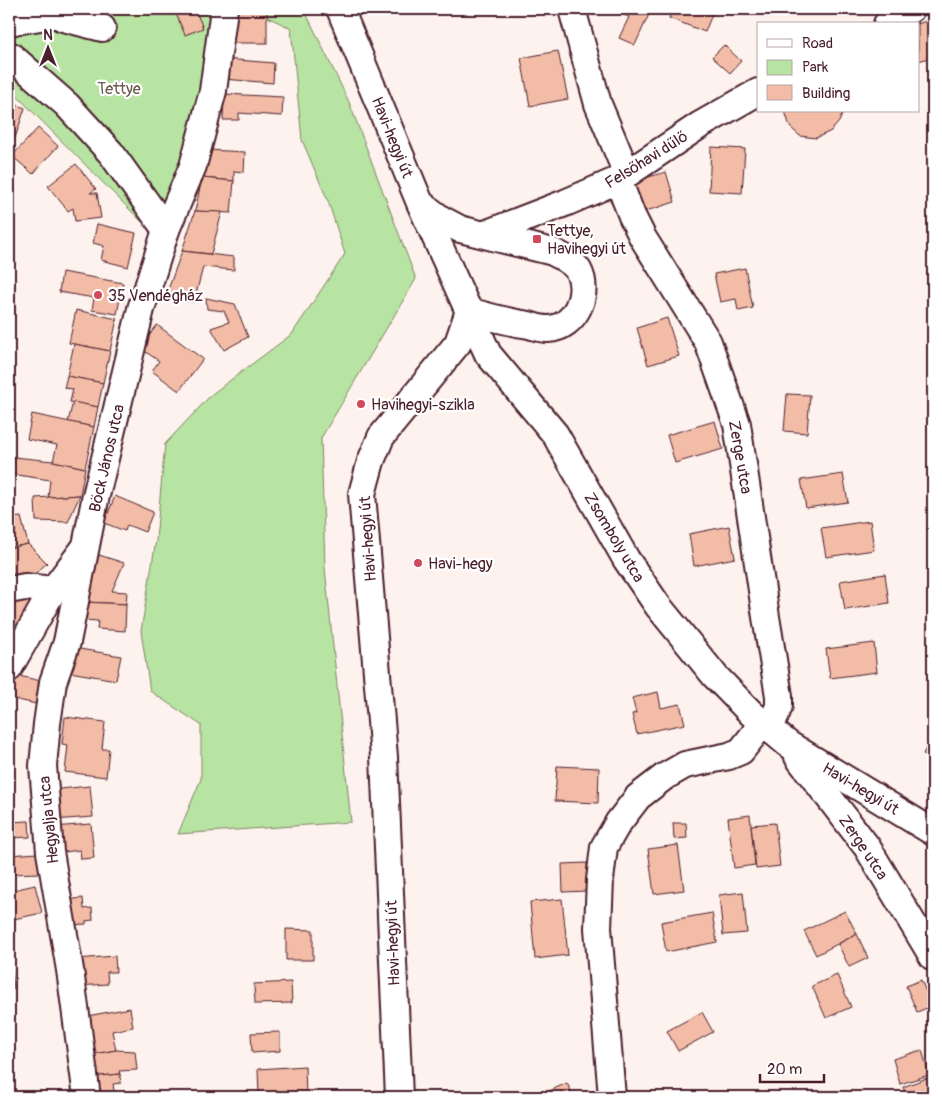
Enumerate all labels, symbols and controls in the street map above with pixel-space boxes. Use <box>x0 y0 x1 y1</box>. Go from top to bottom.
north arrow <box>22 22 72 72</box>
legend <box>757 22 920 112</box>
text: N <box>43 27 53 44</box>
text: Road <box>802 34 833 53</box>
text: Park <box>802 58 829 77</box>
park label: Tettye <box>97 79 141 99</box>
text: Building <box>802 84 850 103</box>
street label: Havi-hegyi út <box>367 94 418 181</box>
street label: Felsőhavi dűlő <box>601 126 692 193</box>
place label: Tettye, Havihegyi út <box>547 221 626 259</box>
marker: Tettye, Havihegyi út <box>531 233 543 245</box>
place label: 35 Vendégház <box>108 286 203 306</box>
marker: 35 Vendégház <box>92 289 104 301</box>
place label: Havihegyi-szikla <box>371 395 475 415</box>
marker: Havihegyi-szikla <box>355 398 367 410</box>
street label: Böck János utca <box>85 402 129 514</box>
street label: Zerge utca <box>724 419 756 495</box>
street label: Zsomboly utca <box>580 489 649 586</box>
street label: Havi-hegyi út <box>355 495 381 582</box>
place label: Havi-hegy <box>428 554 493 574</box>
marker: Havi-hegy <box>412 557 424 569</box>
street label: Havi-hegyi út <box>819 758 903 820</box>
street label: Hegyalja utca <box>34 775 64 865</box>
street label: Zerge utca <box>834 811 892 884</box>
street label: Havi-hegyi út <box>381 899 404 986</box>
scale bar <box>760 1051 823 1083</box>
text: 20 m <box>767 1060 802 1079</box>

